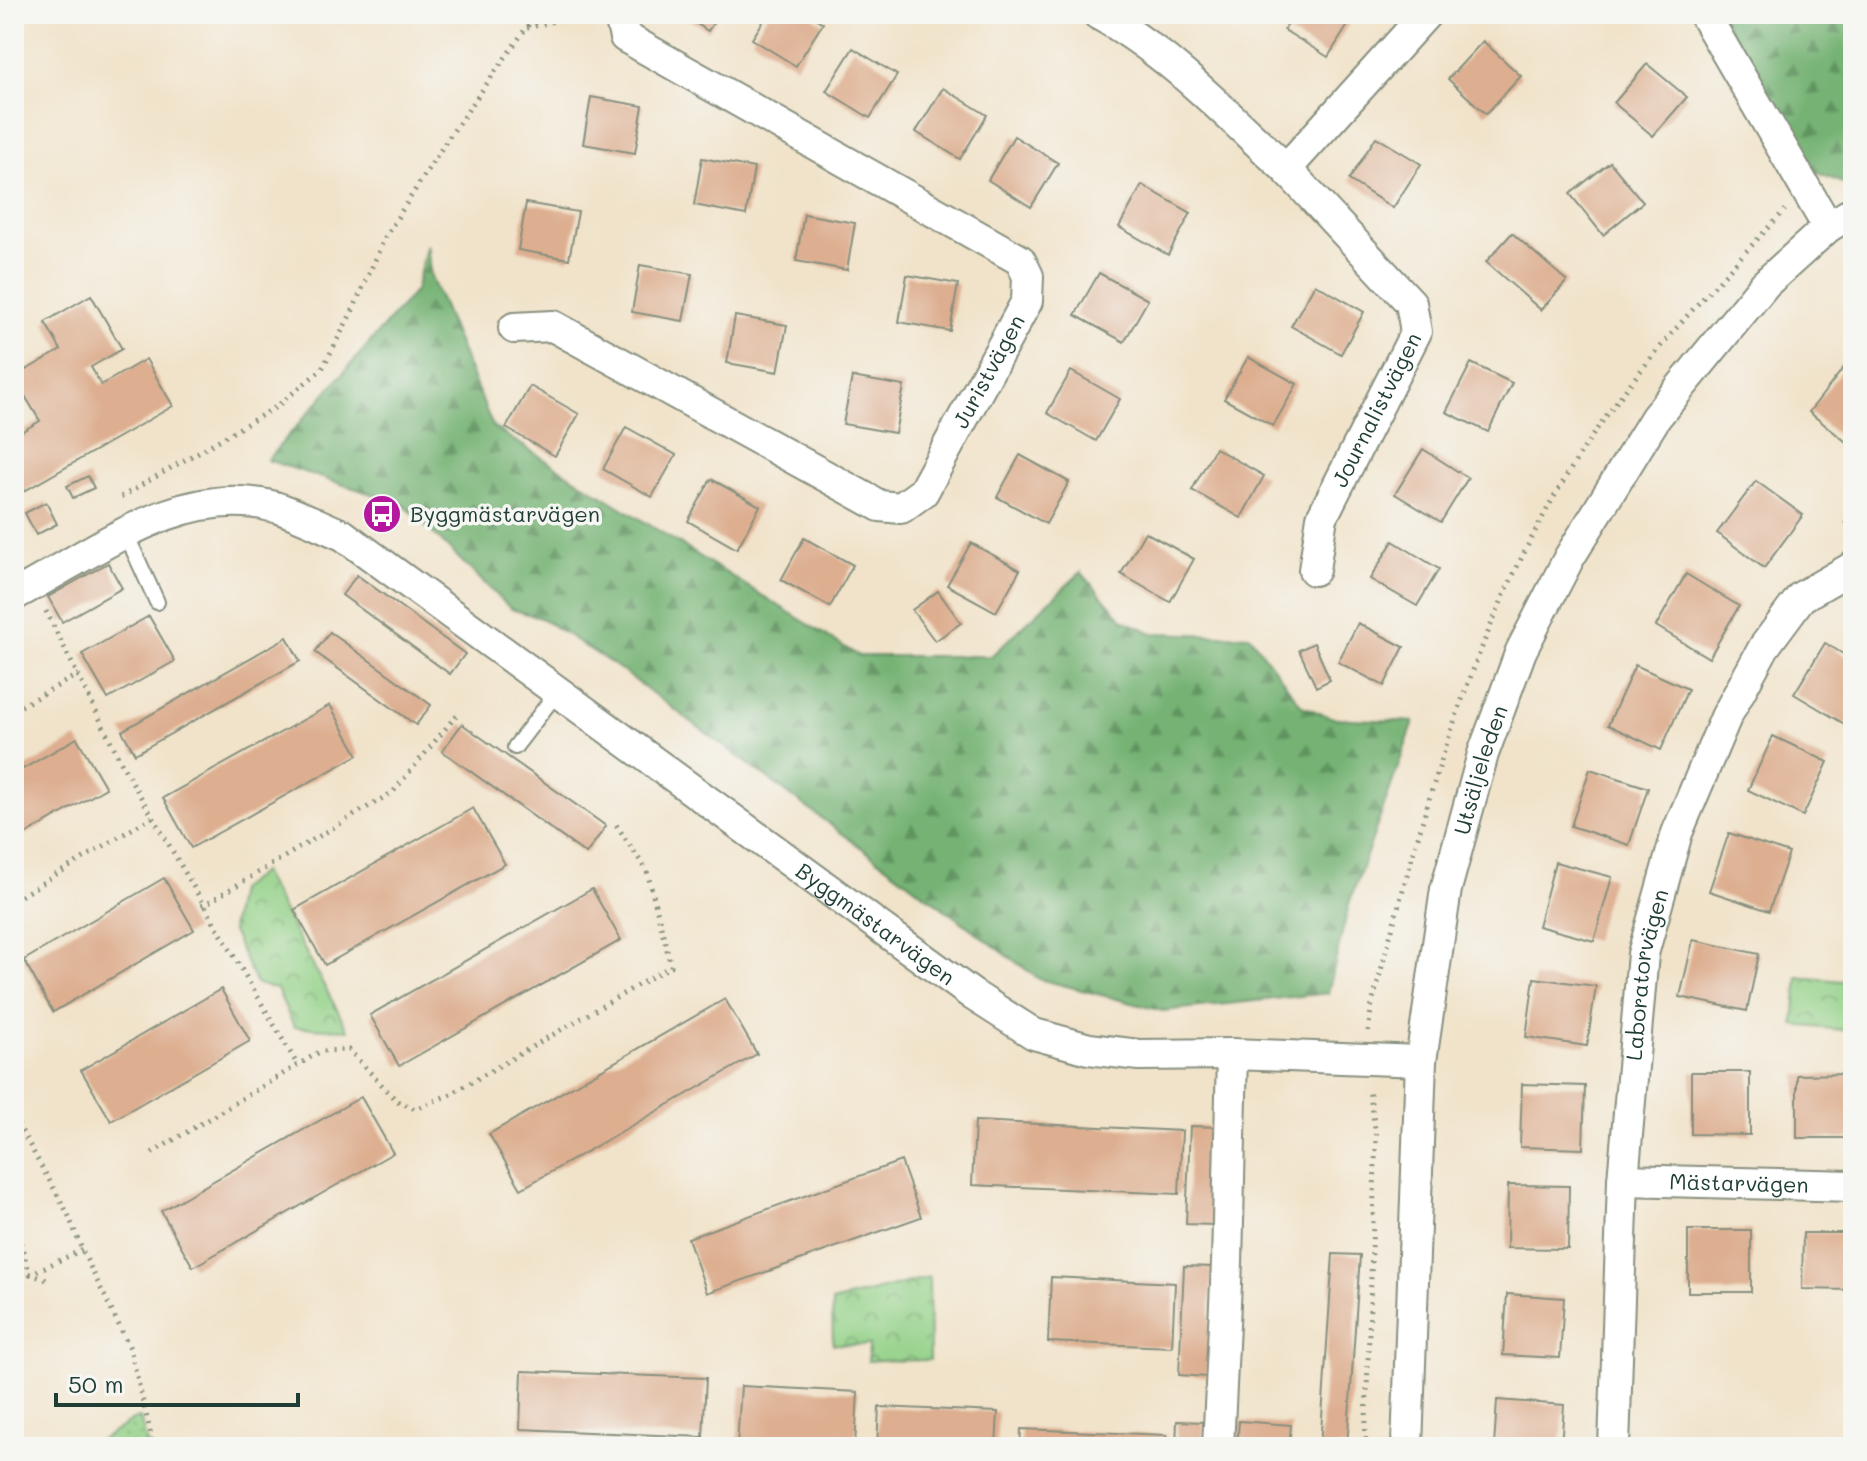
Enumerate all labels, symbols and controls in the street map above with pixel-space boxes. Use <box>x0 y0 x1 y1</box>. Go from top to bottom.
street label: Juristvägen <box>946 309 1031 433</box>
street label: Journalistvägen <box>1325 327 1427 492</box>
bus stop icon: Byggmästarvägen <box>361 493 403 535</box>
place label: Byggmästarvägen <box>410 499 600 528</box>
street label: Utsäljeleden <box>1447 701 1514 838</box>
street label: Byggmästarvägen <box>790 856 961 991</box>
street label: Laboratorvägen <box>1619 885 1675 1062</box>
street label: Mästarvägen <box>1669 1166 1809 1199</box>
scale bar <box>56 1357 298 1407</box>
text: 50 m <box>68 1368 124 1399</box>

